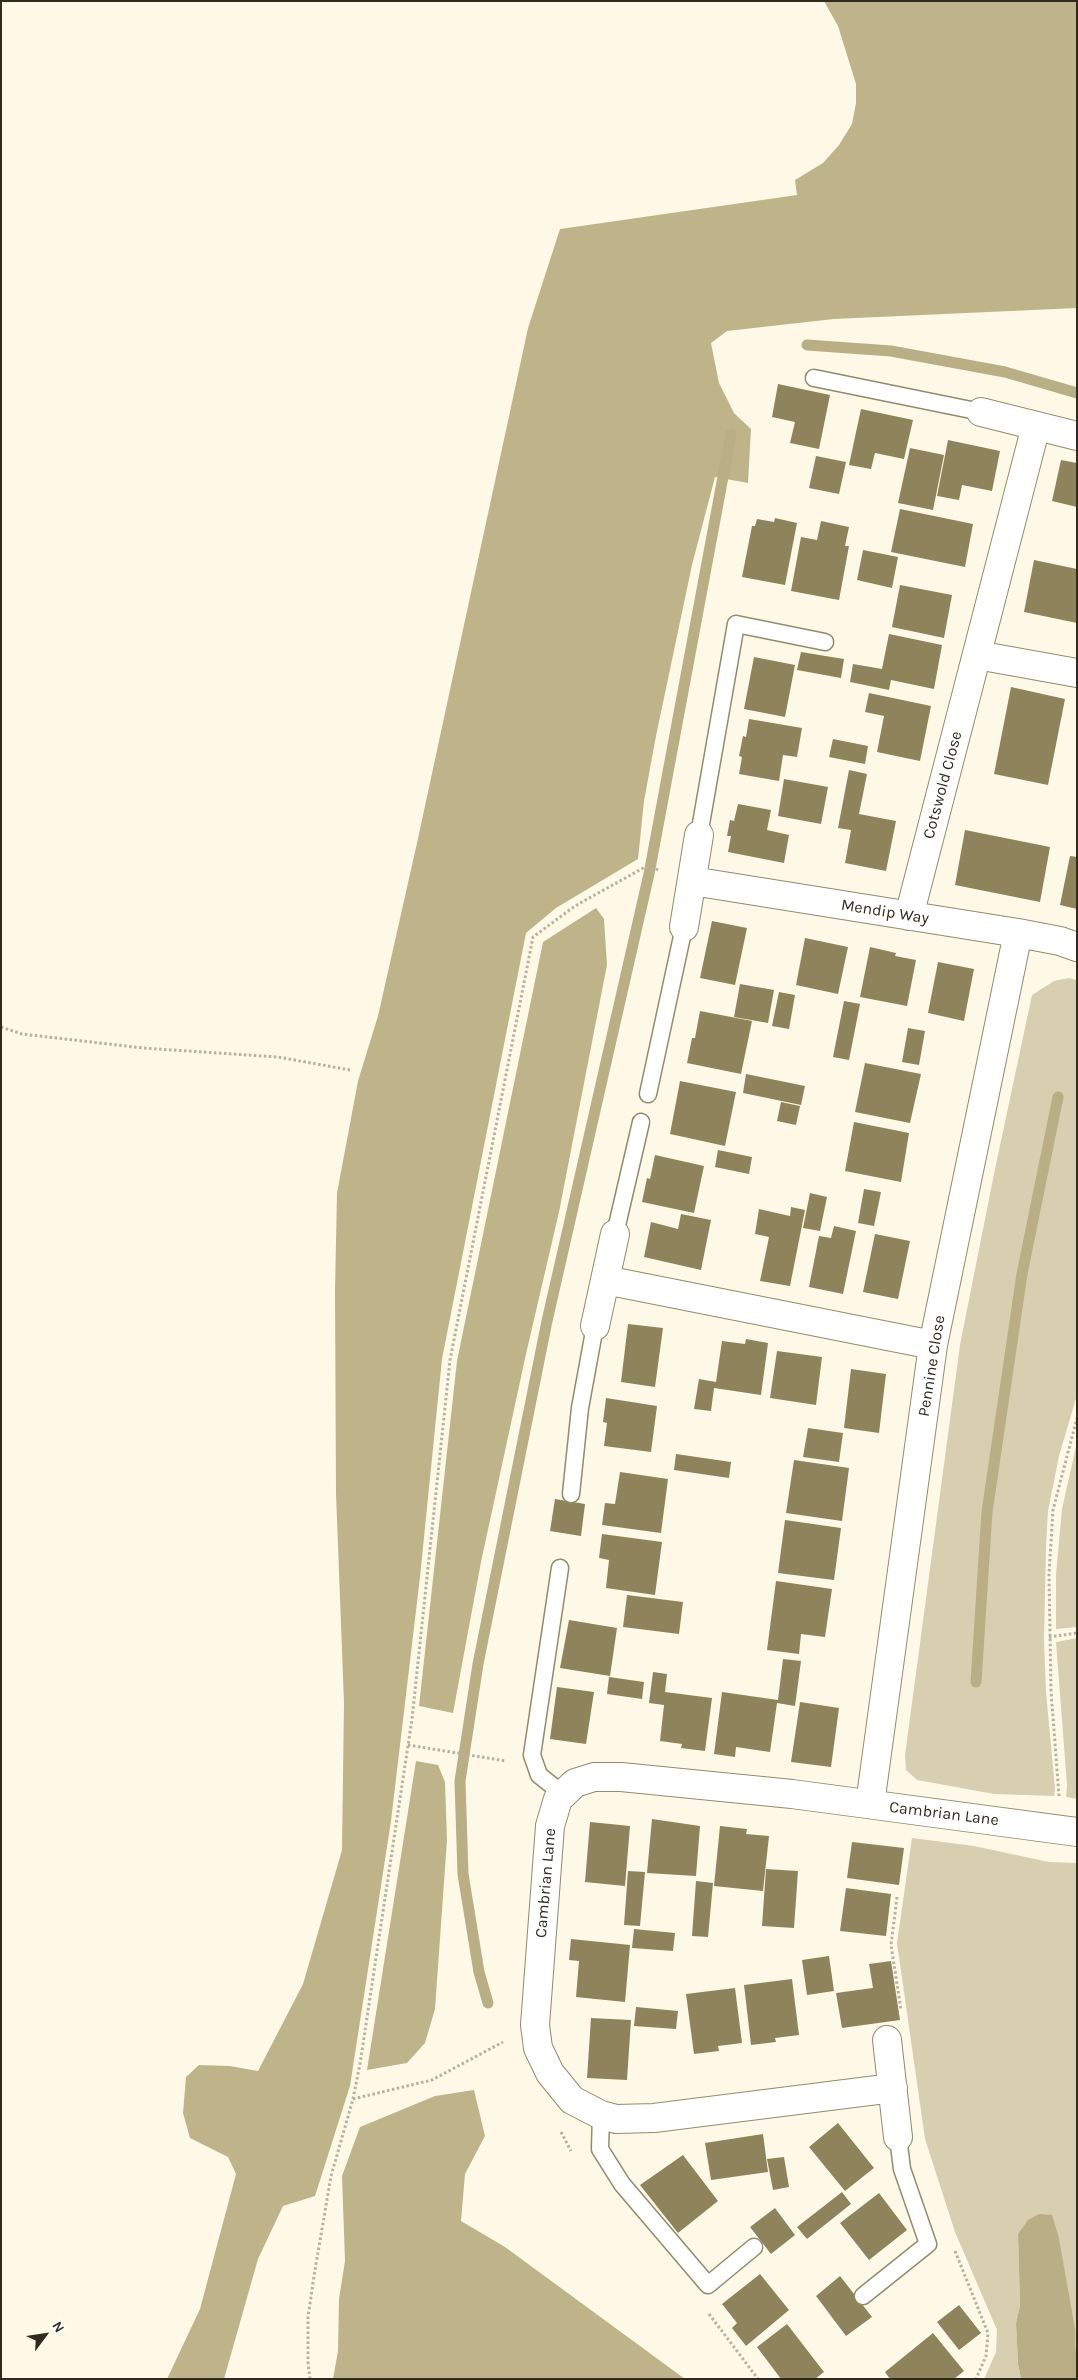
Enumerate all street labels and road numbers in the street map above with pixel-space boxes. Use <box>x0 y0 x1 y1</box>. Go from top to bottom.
street label: Cotswold Close <box>919 729 967 841</box>
street label: Mendip Way <box>840 896 930 928</box>
street label: Pennine Close <box>915 1314 949 1418</box>
street label: Cambrian Lane <box>888 1798 1000 1830</box>
street label: Cambrian Lane <box>532 1827 560 1939</box>

